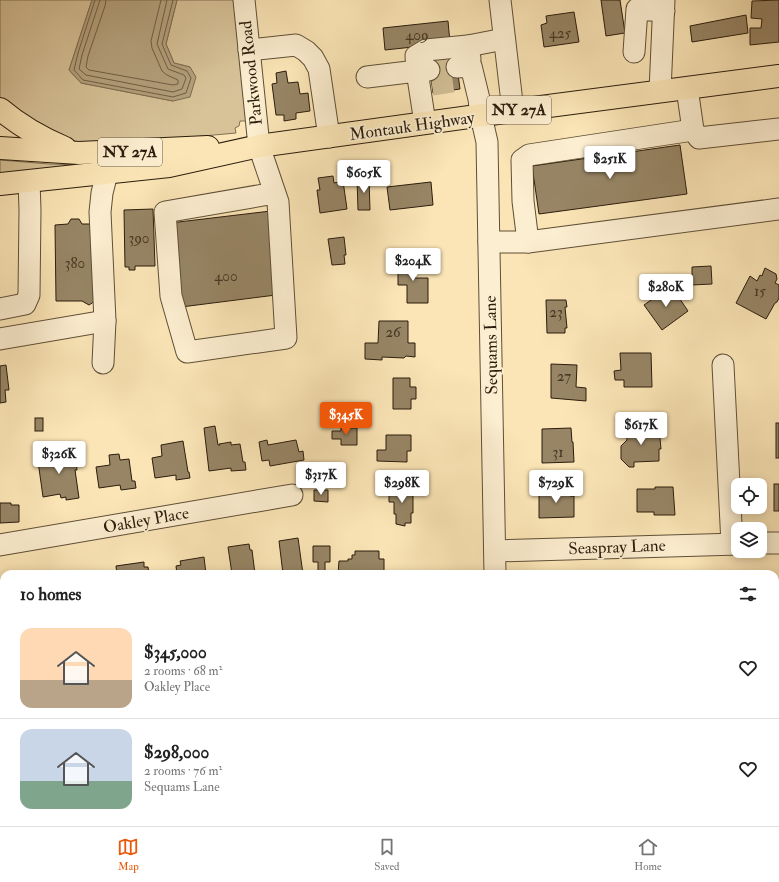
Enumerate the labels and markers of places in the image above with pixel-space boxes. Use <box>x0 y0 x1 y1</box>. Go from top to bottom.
pin: $251K <box>582 146 638 180</box>
pin: $605K <box>336 160 392 194</box>
pin: $204K <box>385 248 441 282</box>
pin: $280K <box>638 274 694 308</box>
pin: $345K <box>318 402 374 436</box>
pin: $617K <box>613 412 669 446</box>
pin: $326K <box>31 441 87 475</box>
pin: $317K <box>293 462 349 496</box>
pin: $298K <box>374 470 430 504</box>
pin: $729K <box>528 470 584 504</box>

